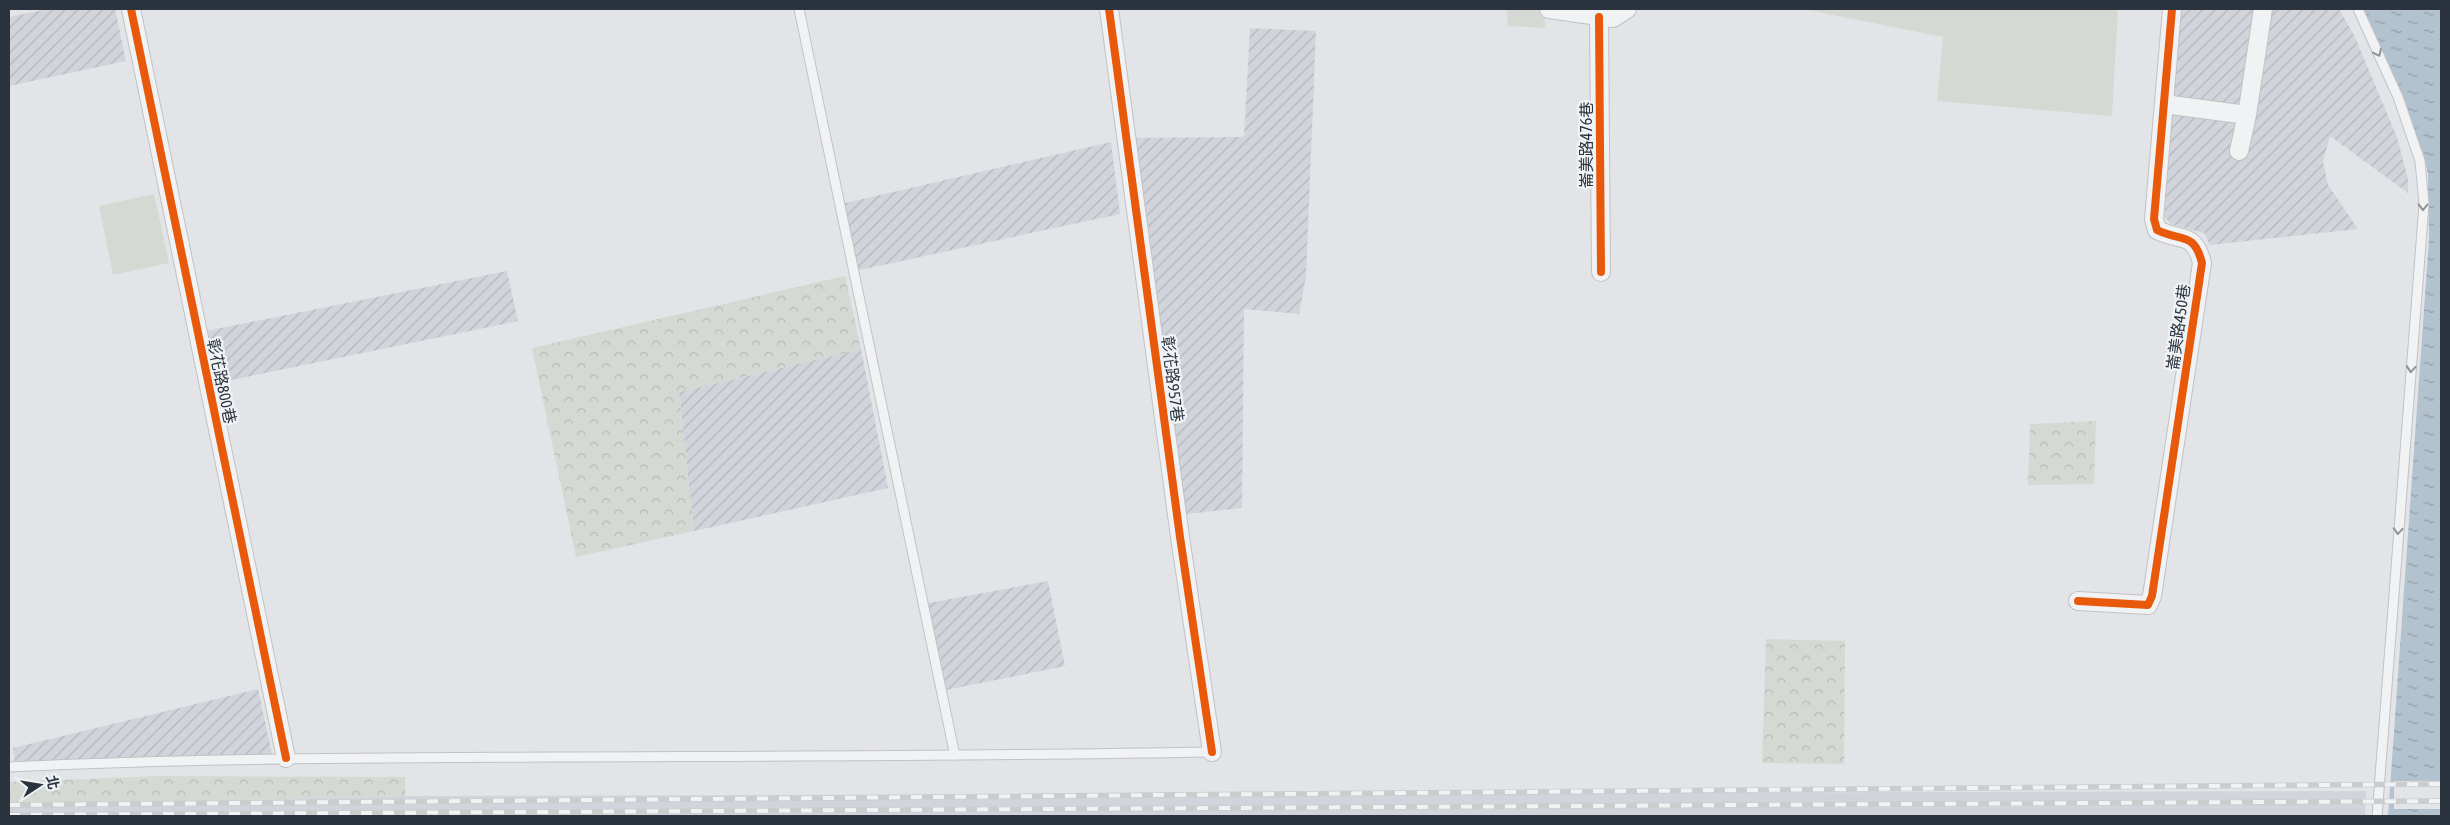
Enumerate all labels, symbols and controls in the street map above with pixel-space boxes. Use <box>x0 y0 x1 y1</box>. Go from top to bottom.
one-way arrow <box>2372 48 2382 57</box>
street label: 崙美路476巷 <box>1577 102 1595 188</box>
one-way arrow <box>2418 204 2428 212</box>
street label: 崙美路450巷 <box>2163 283 2193 371</box>
street label: 彰花路957巷 <box>1159 335 1187 423</box>
street label: 彰花路800巷 <box>204 337 240 425</box>
one-way arrow <box>2406 366 2417 374</box>
one-way arrow <box>2393 527 2404 535</box>
north arrow <box>15 760 65 810</box>
text: 北 <box>43 774 62 791</box>

